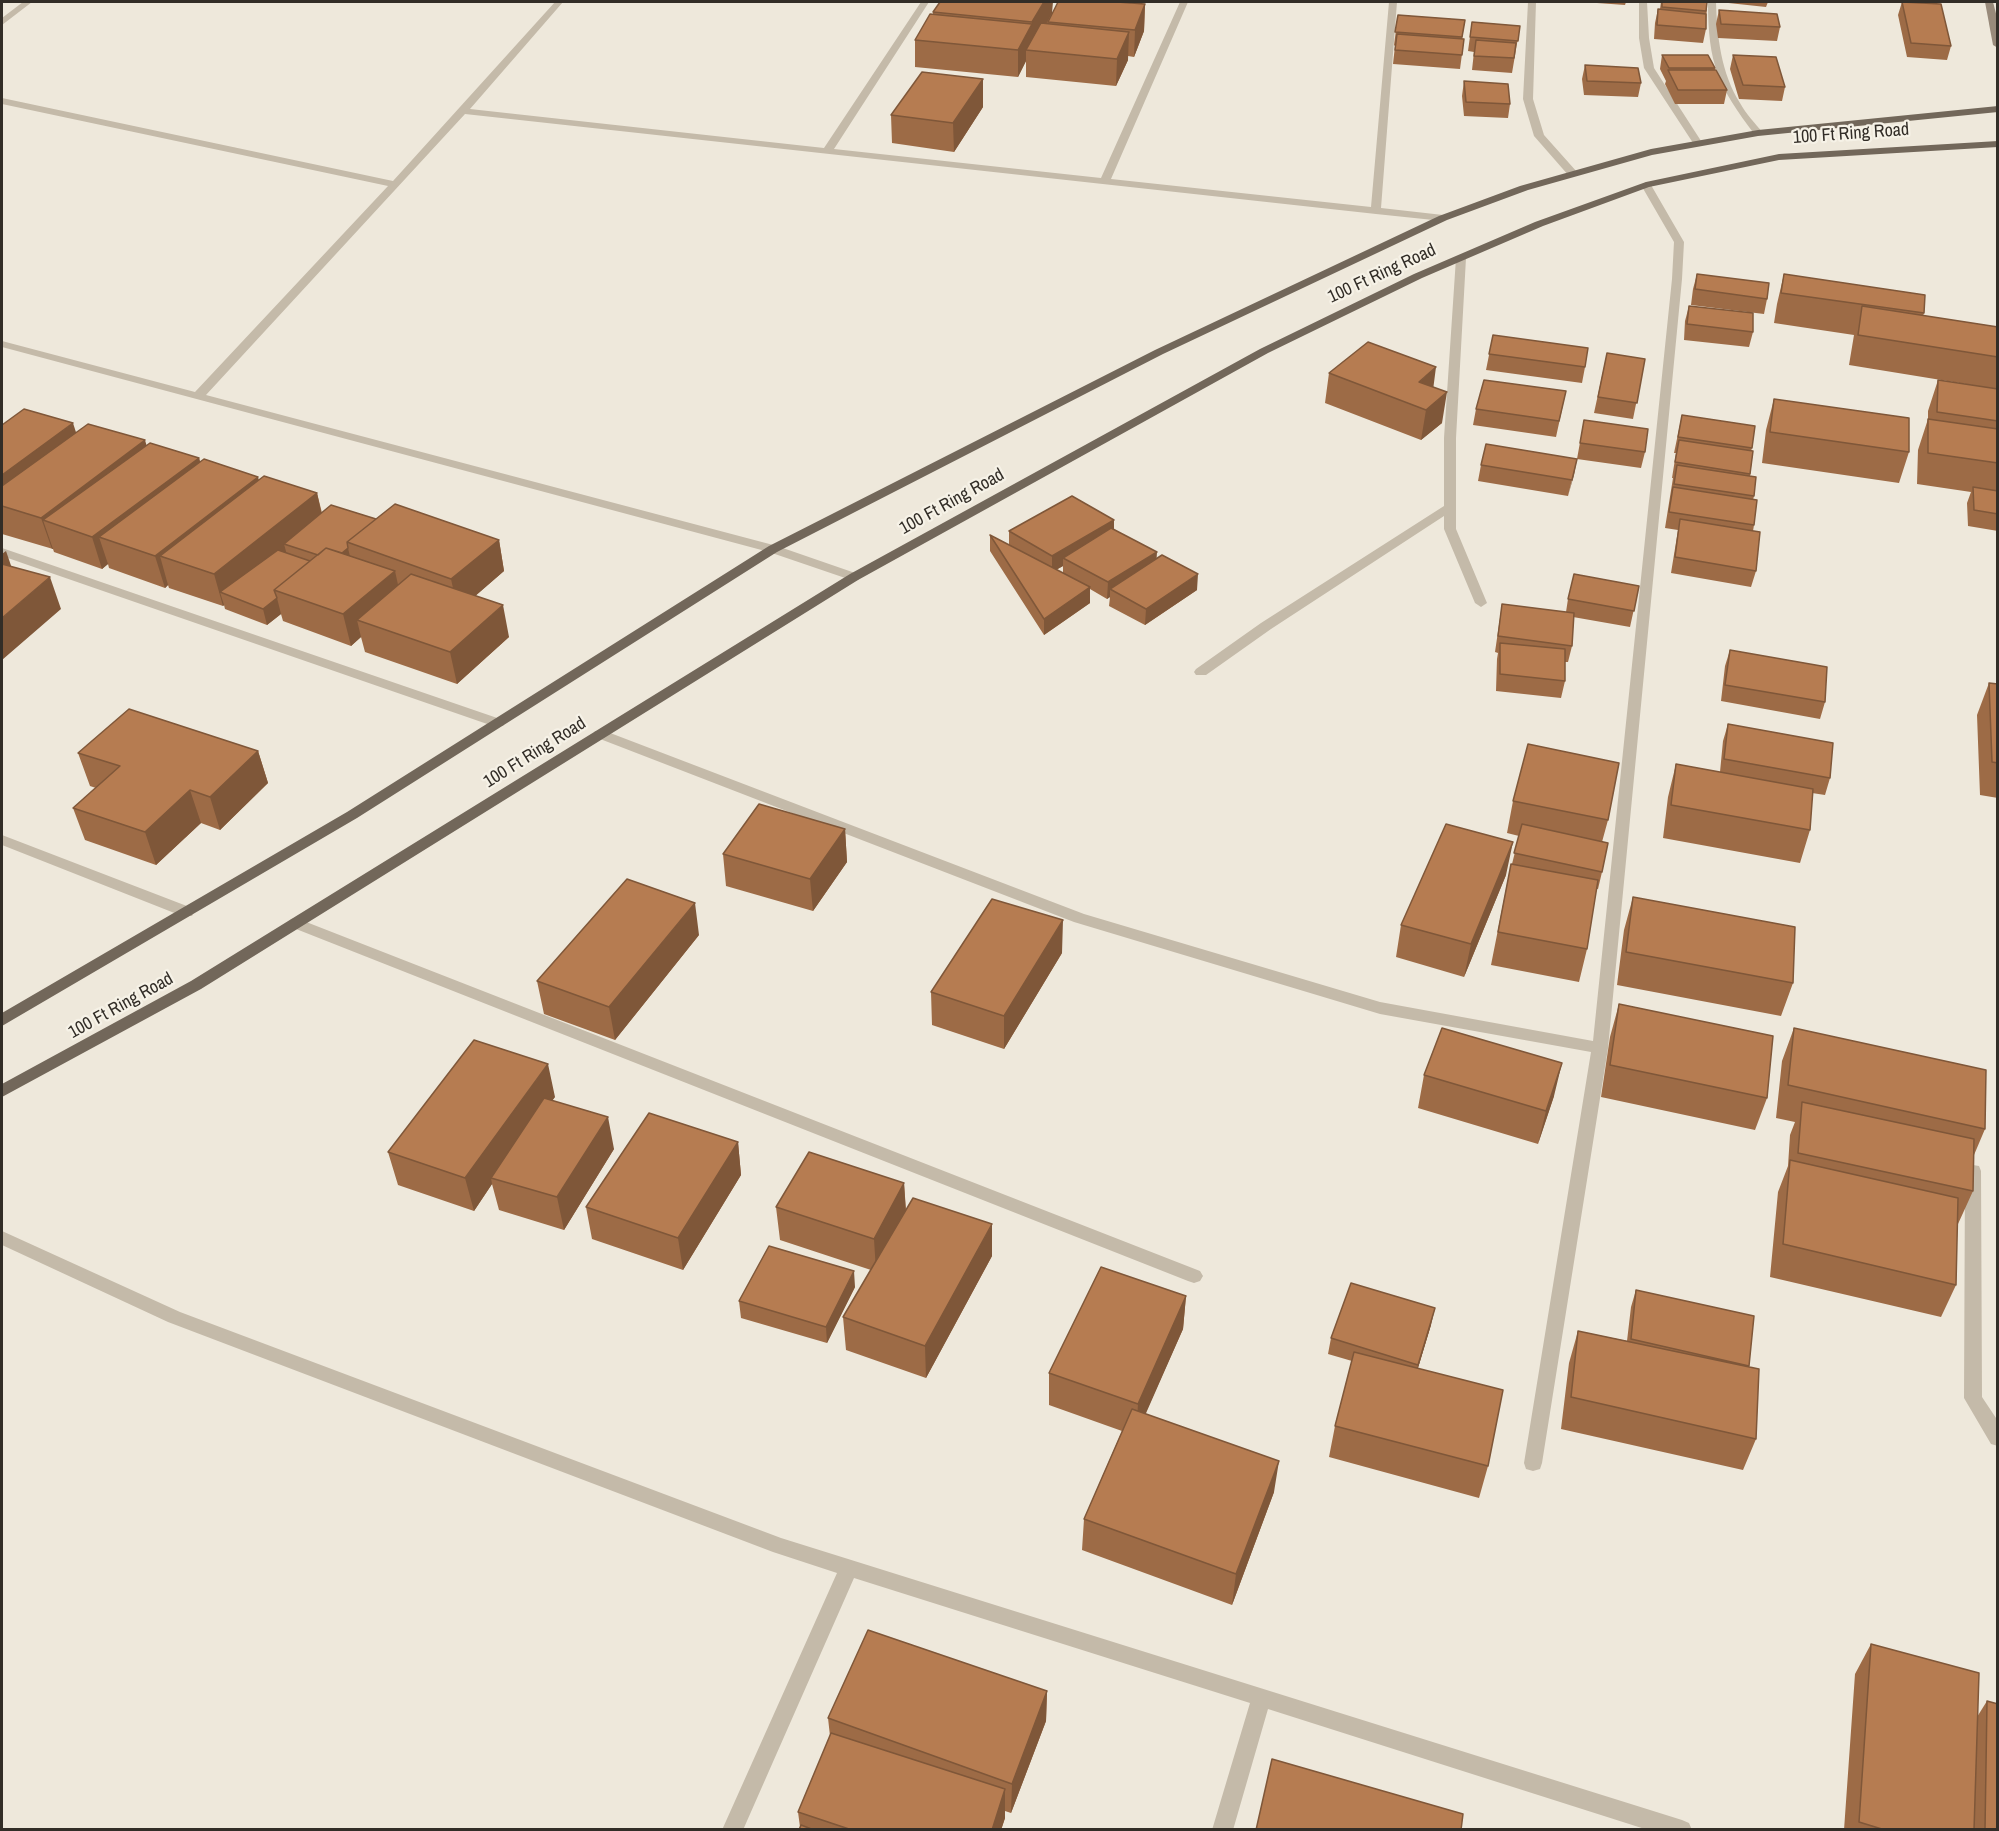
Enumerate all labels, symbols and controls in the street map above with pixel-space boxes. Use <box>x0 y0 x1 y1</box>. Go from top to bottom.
street label: 100 Ft Ring Road <box>1792 119 1910 149</box>
street label: 100 Ft Ring Road <box>1325 240 1439 308</box>
street label: 100 Ft Ring Road <box>896 464 1008 540</box>
street label: 100 Ft Ring Road <box>480 713 590 793</box>
street label: 100 Ft Ring Road <box>65 968 177 1044</box>

